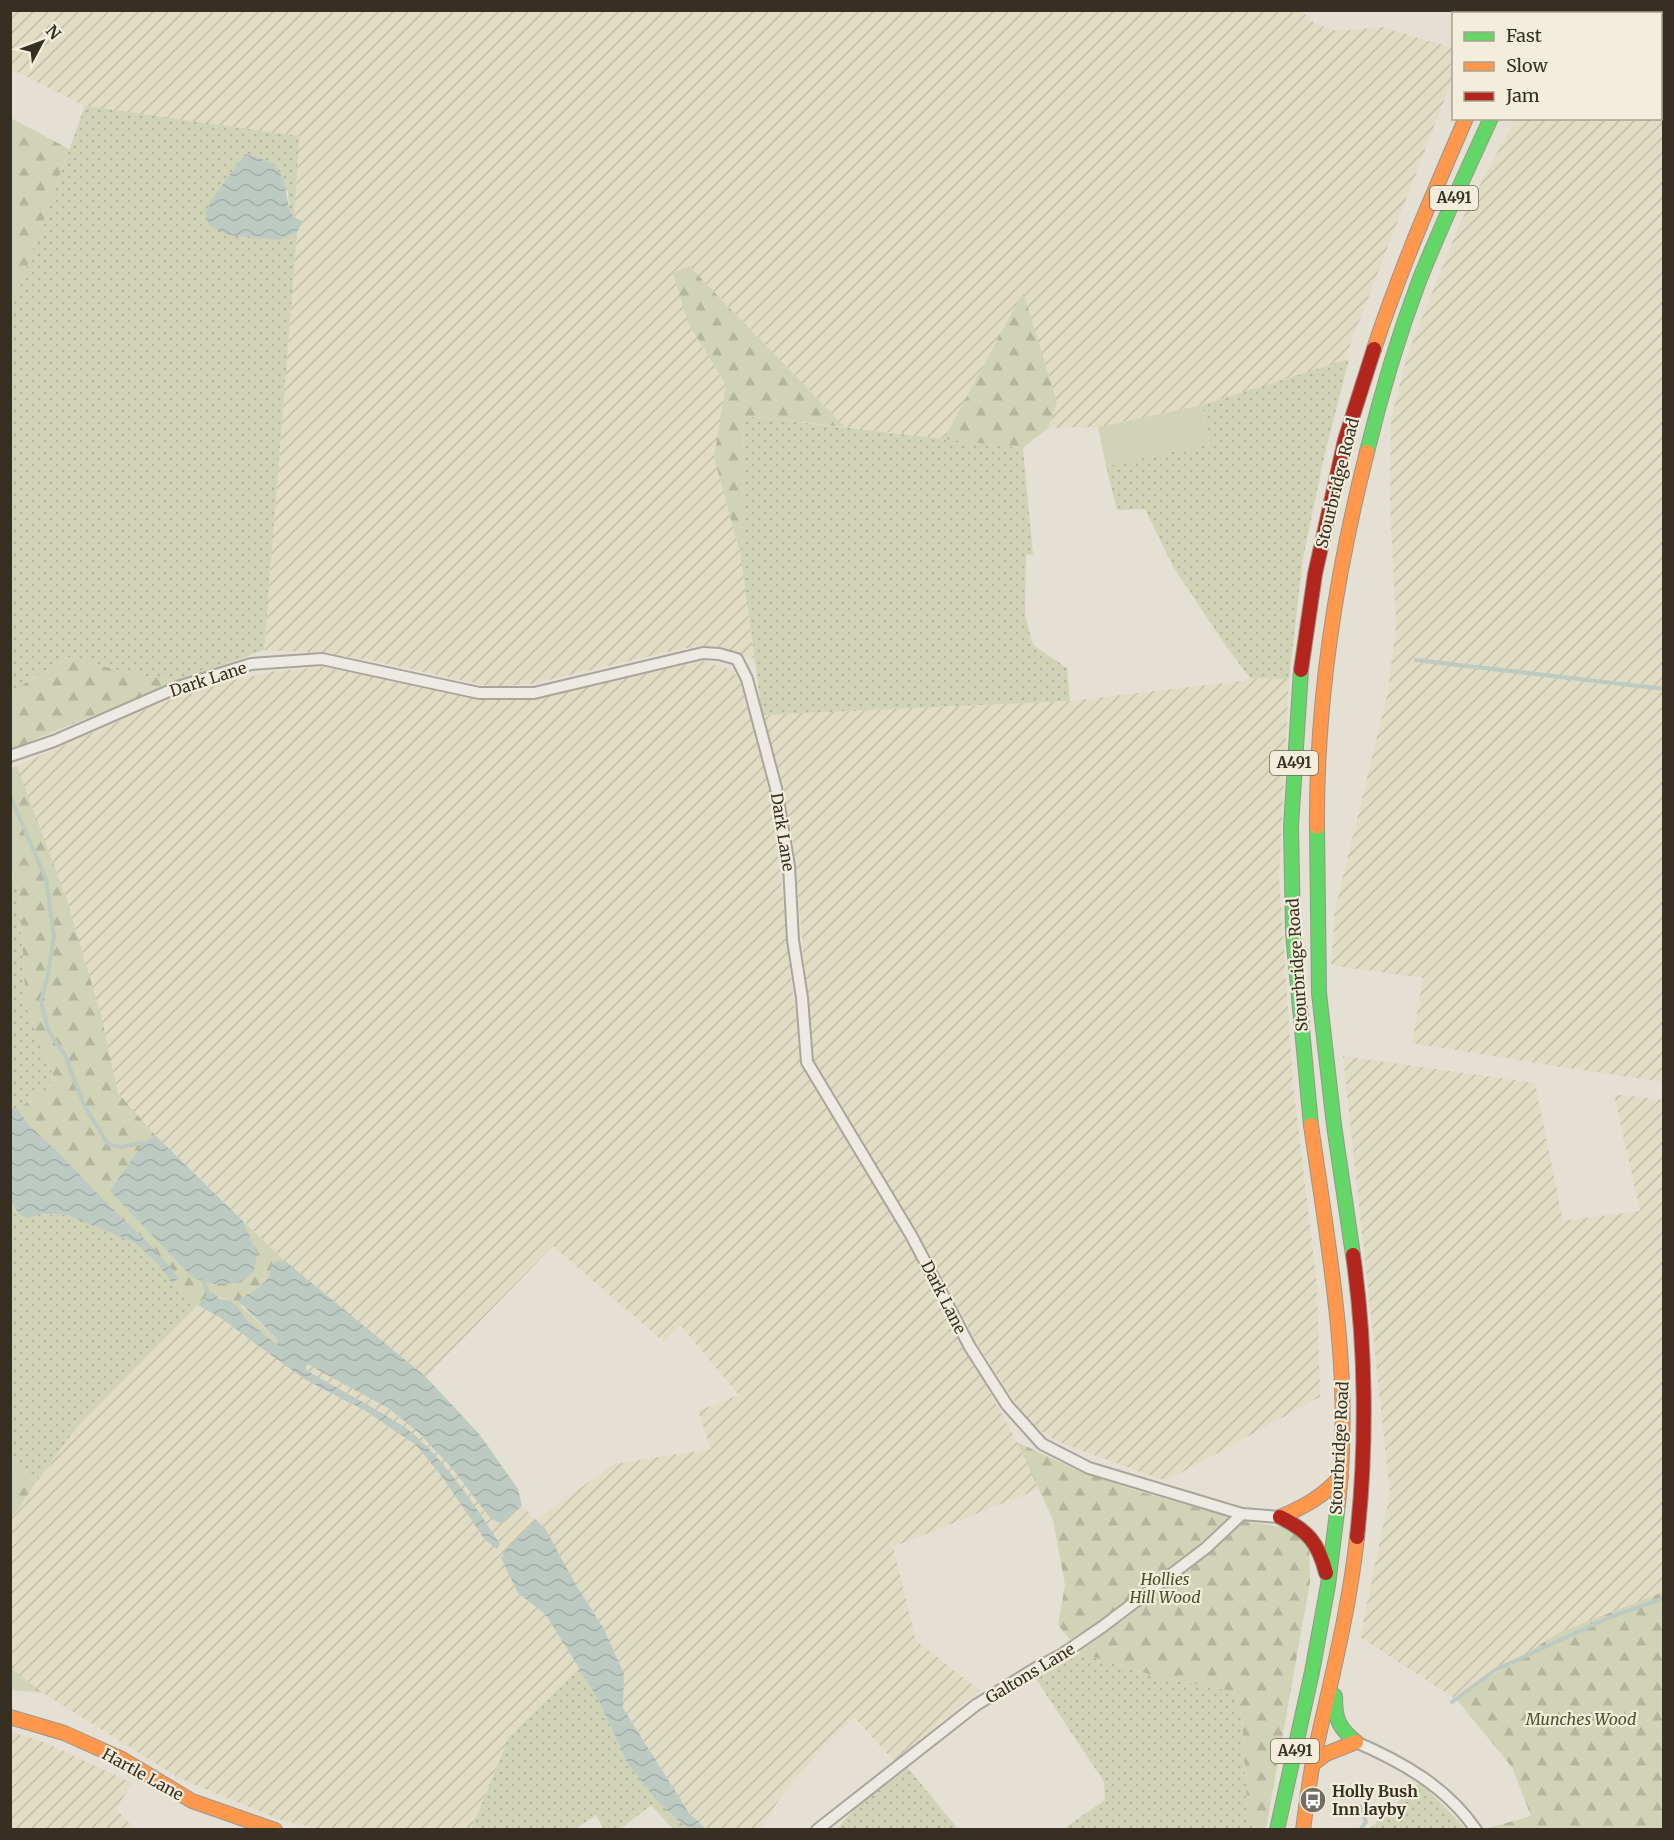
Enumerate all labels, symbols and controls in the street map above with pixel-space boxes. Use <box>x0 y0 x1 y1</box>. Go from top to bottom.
north arrow <box>12 12 72 72</box>
legend <box>1452 12 1662 120</box>
text: N <box>42 21 65 44</box>
text: Fast <box>1506 24 1542 47</box>
text: Slow <box>1506 54 1549 77</box>
text: Jam <box>1505 84 1540 107</box>
road number: A491 <box>1430 186 1478 210</box>
street label: Stourbridge Road <box>1311 415 1363 550</box>
street label: Dark Lane <box>167 657 249 701</box>
road number: A491 <box>1270 751 1318 775</box>
street label: Dark Lane <box>767 791 799 873</box>
street label: Stourbridge Road <box>1282 897 1312 1032</box>
street label: Dark Lane <box>917 1257 971 1337</box>
street label: Stourbridge Road <box>1326 1380 1352 1515</box>
park label: Hollies Hill Wood <box>1129 1569 1201 1607</box>
street label: Galtons Lane <box>982 1639 1078 1707</box>
park label: Munches Wood <box>1525 1709 1637 1729</box>
road number: A491 <box>1271 1739 1319 1763</box>
street label: Hartle Lane <box>99 1743 187 1805</box>
place label: Holly Bush Inn layby <box>1332 1781 1418 1819</box>
bus stop icon: Holly Bush Inn layby <box>1298 1785 1328 1815</box>

